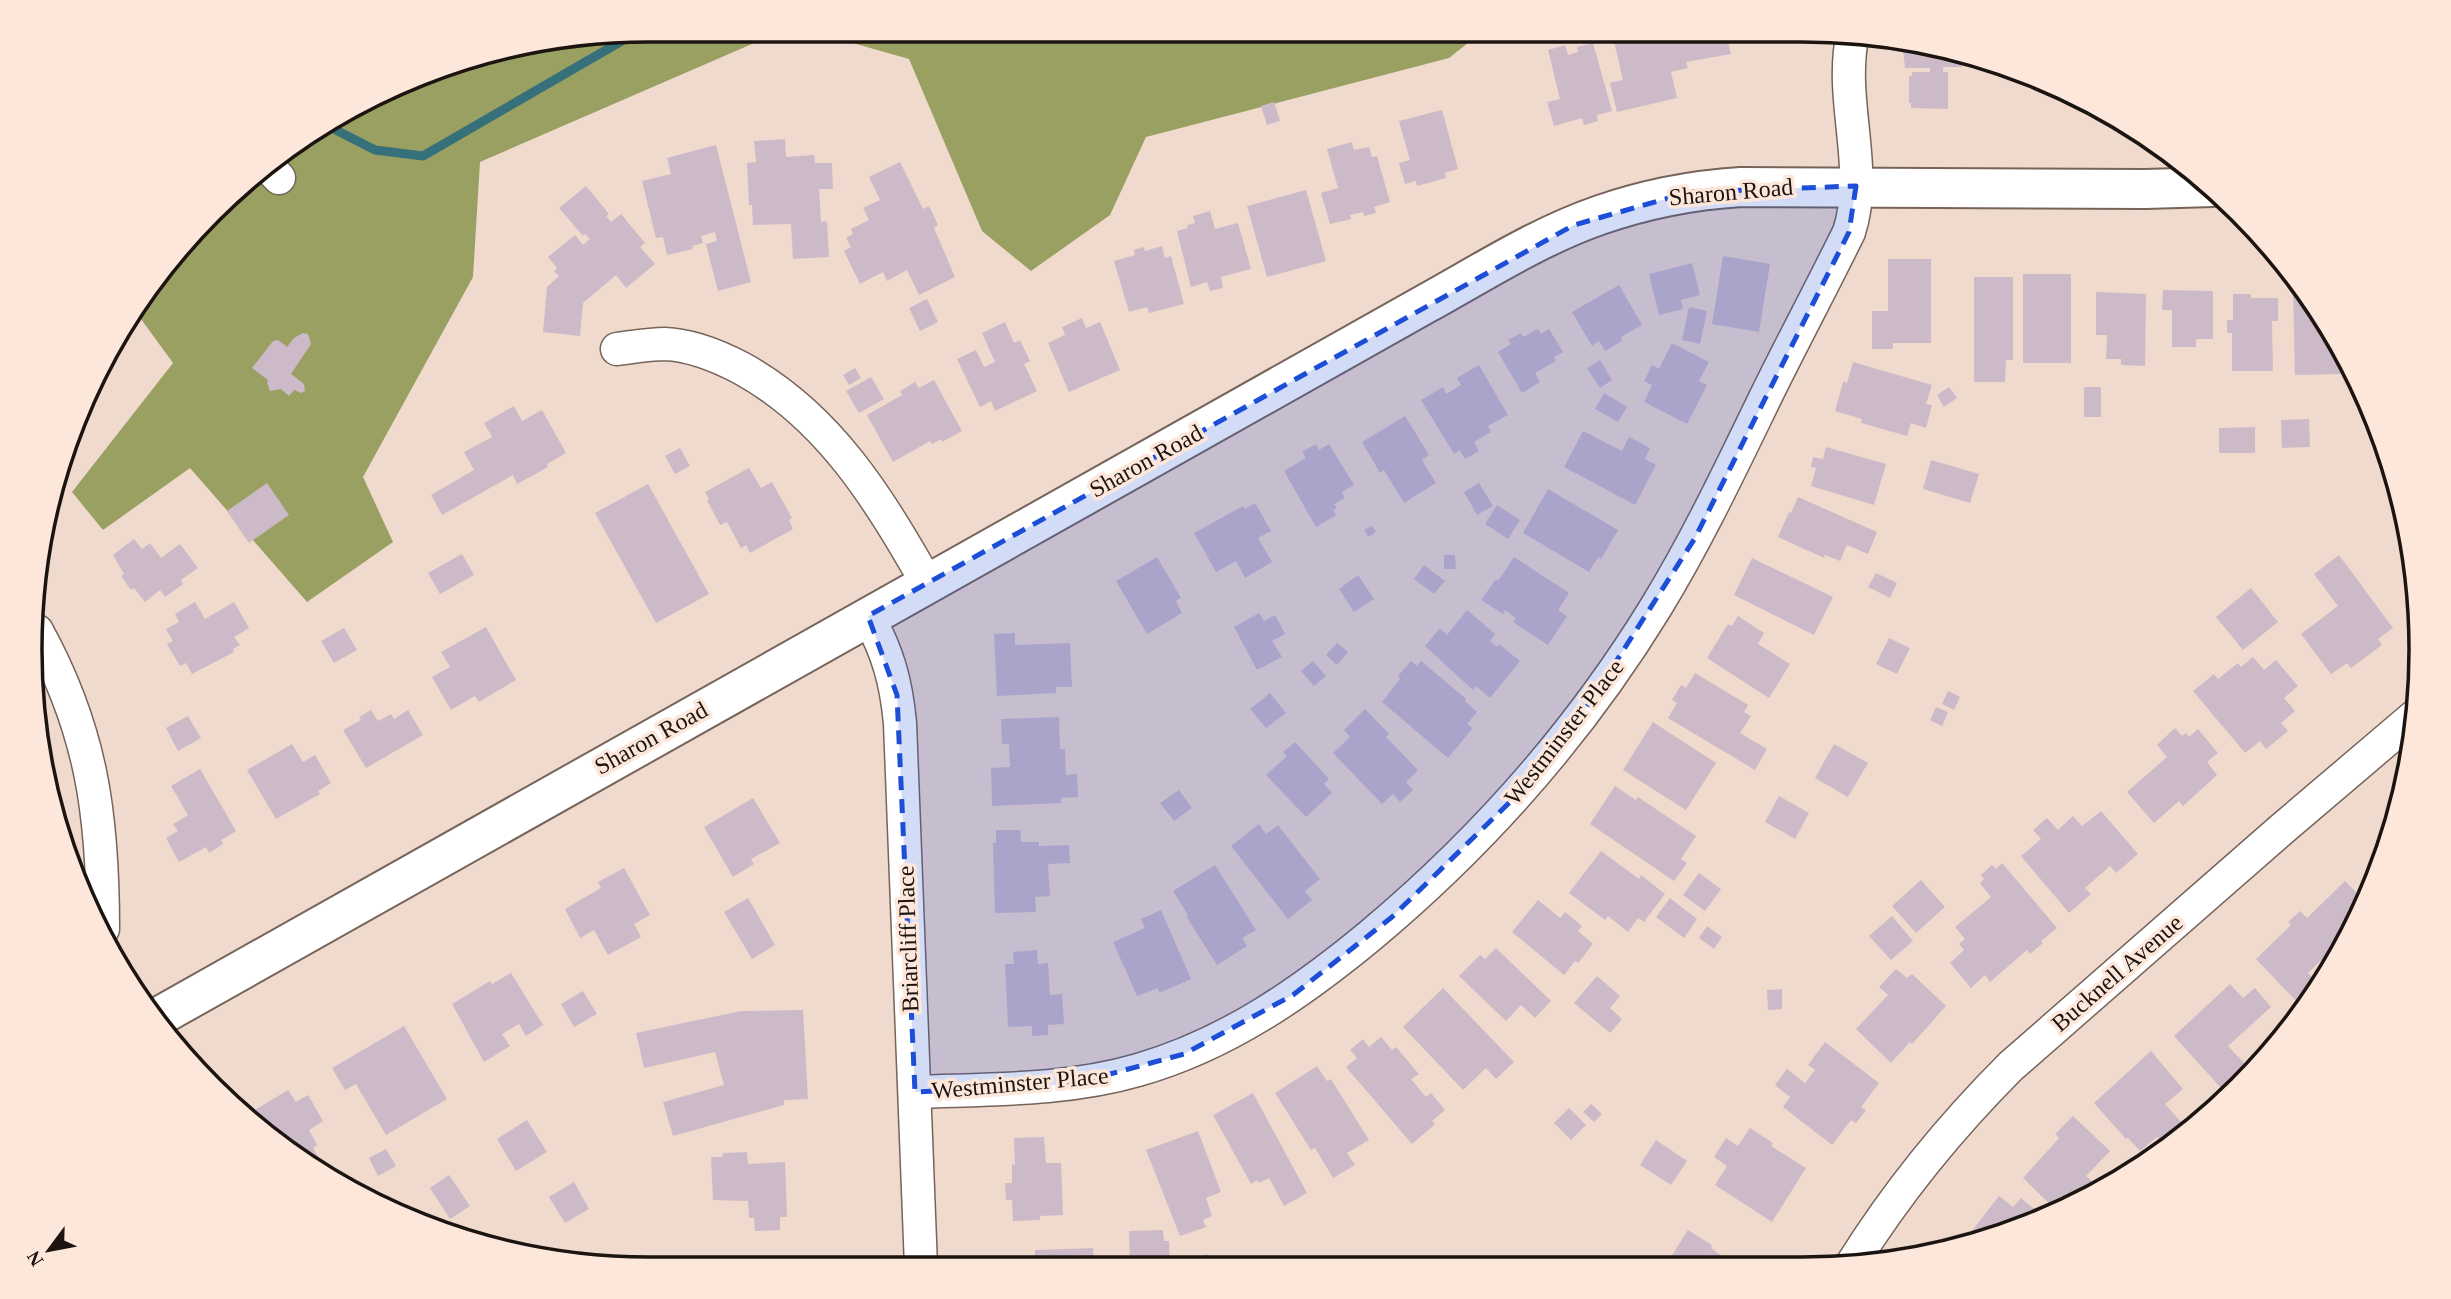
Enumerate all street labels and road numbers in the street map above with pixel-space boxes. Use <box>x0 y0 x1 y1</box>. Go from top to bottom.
street label: Sharon Road <box>1668 174 1794 210</box>
street label: Sharon Road <box>1085 419 1207 503</box>
street label: Westminster Place <box>1499 654 1629 810</box>
street label: Sharon Road <box>590 696 712 780</box>
street label: Briarcliff Place <box>892 865 924 1013</box>
street label: Bucknell Avenue <box>2047 909 2187 1037</box>
street label: Westminster Place <box>931 1062 1109 1104</box>

